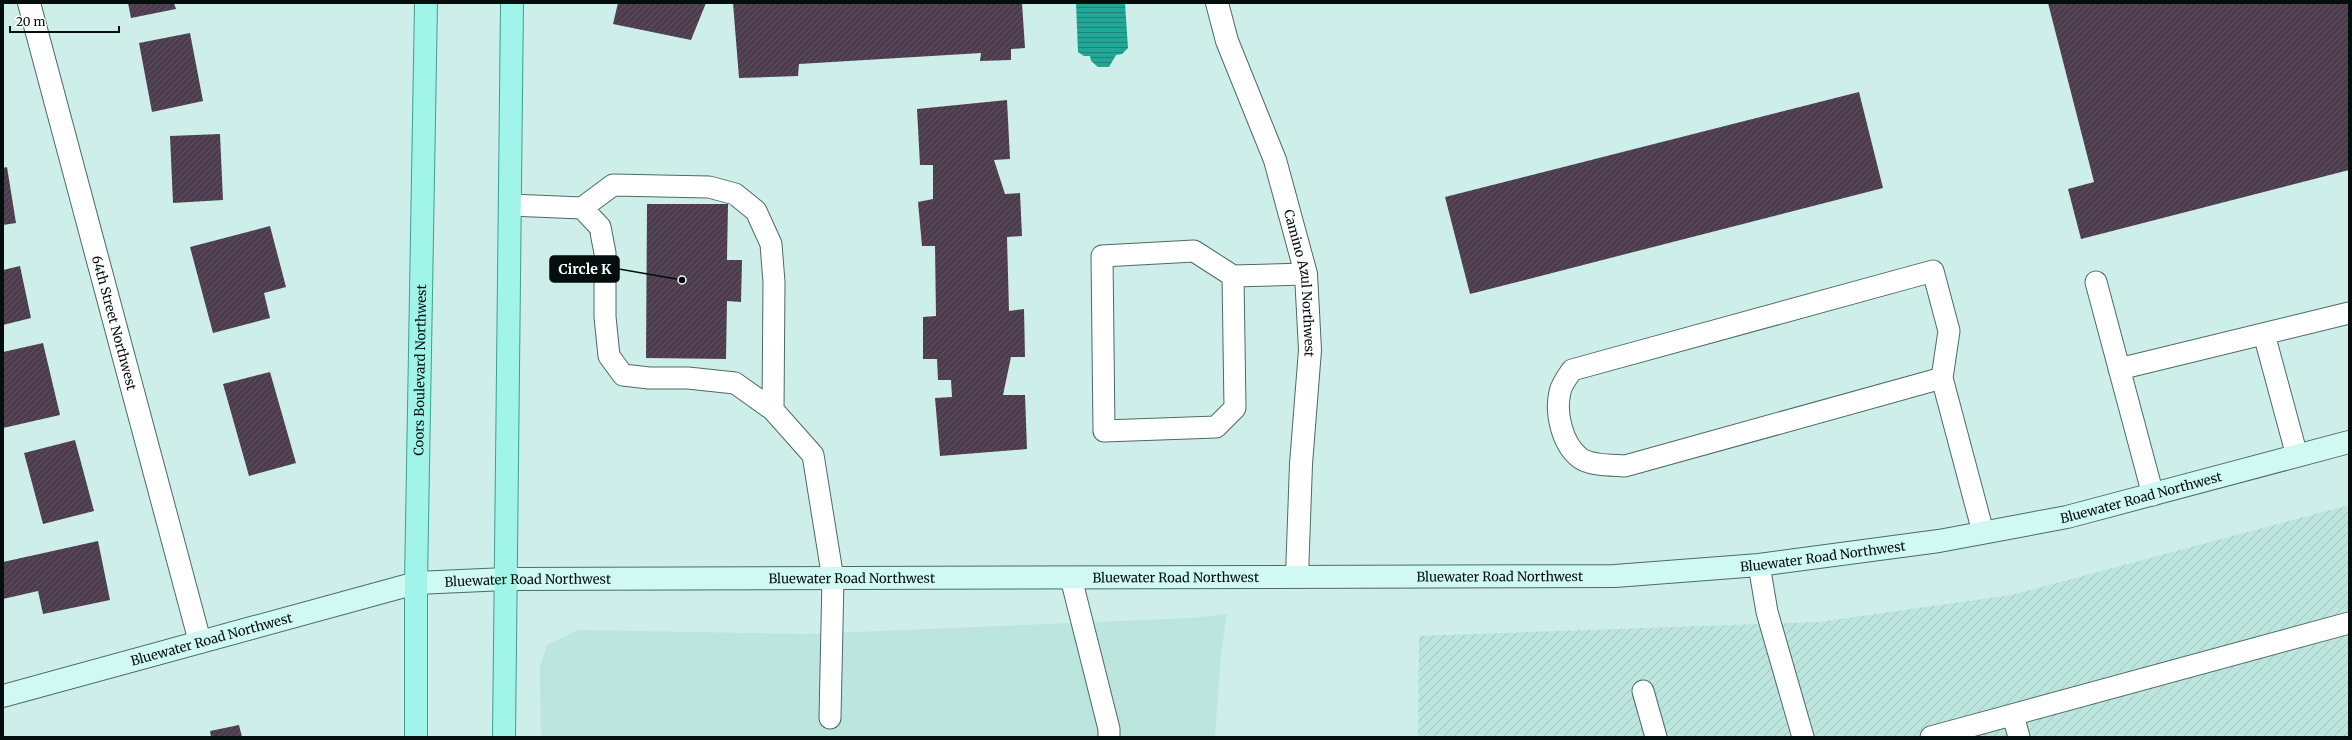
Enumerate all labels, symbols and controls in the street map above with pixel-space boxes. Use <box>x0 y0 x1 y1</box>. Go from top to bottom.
scale bar <box>10 8 119 34</box>
text: 20 m <box>16 14 45 29</box>
street label: Camino Azul Northwest <box>1280 208 1318 358</box>
street label: 64th Street Northwest <box>88 254 140 392</box>
callout: Circle K <box>550 256 619 282</box>
text: Circle K <box>558 260 612 278</box>
street label: Coors Boulevard Northwest <box>410 284 430 456</box>
street label: Bluewater Road Northwest <box>2059 468 2224 527</box>
street label: Bluewater Road Northwest <box>1739 538 1907 575</box>
street label: Bluewater Road Northwest <box>1416 568 1583 586</box>
street label: Bluewater Road Northwest <box>1092 569 1259 586</box>
street label: Bluewater Road Northwest <box>768 570 935 587</box>
street label: Bluewater Road Northwest <box>444 571 611 591</box>
street label: Bluewater Road Northwest <box>129 609 294 670</box>

